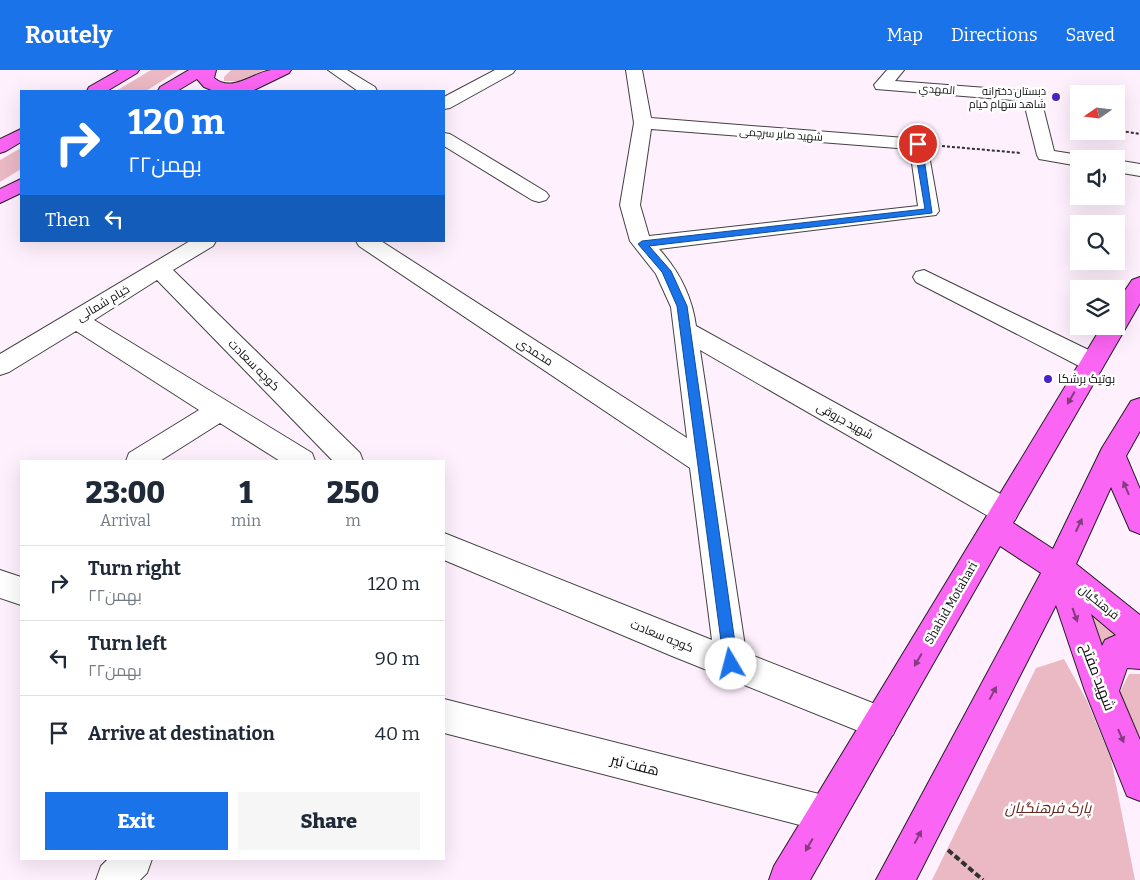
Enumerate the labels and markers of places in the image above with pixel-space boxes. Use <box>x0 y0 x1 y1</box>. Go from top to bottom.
place label: دبستان دخترانه شاهد سهام خیام <box>969 85 1046 112</box>
marker: دبستان دخترانه شاهد سهام خیام <box>1050 91 1062 103</box>
pin <box>897 123 939 165</box>
place label: بوتیک برشکا <box>1058 372 1115 386</box>
marker: بوتیک برشکا <box>1042 373 1054 385</box>

